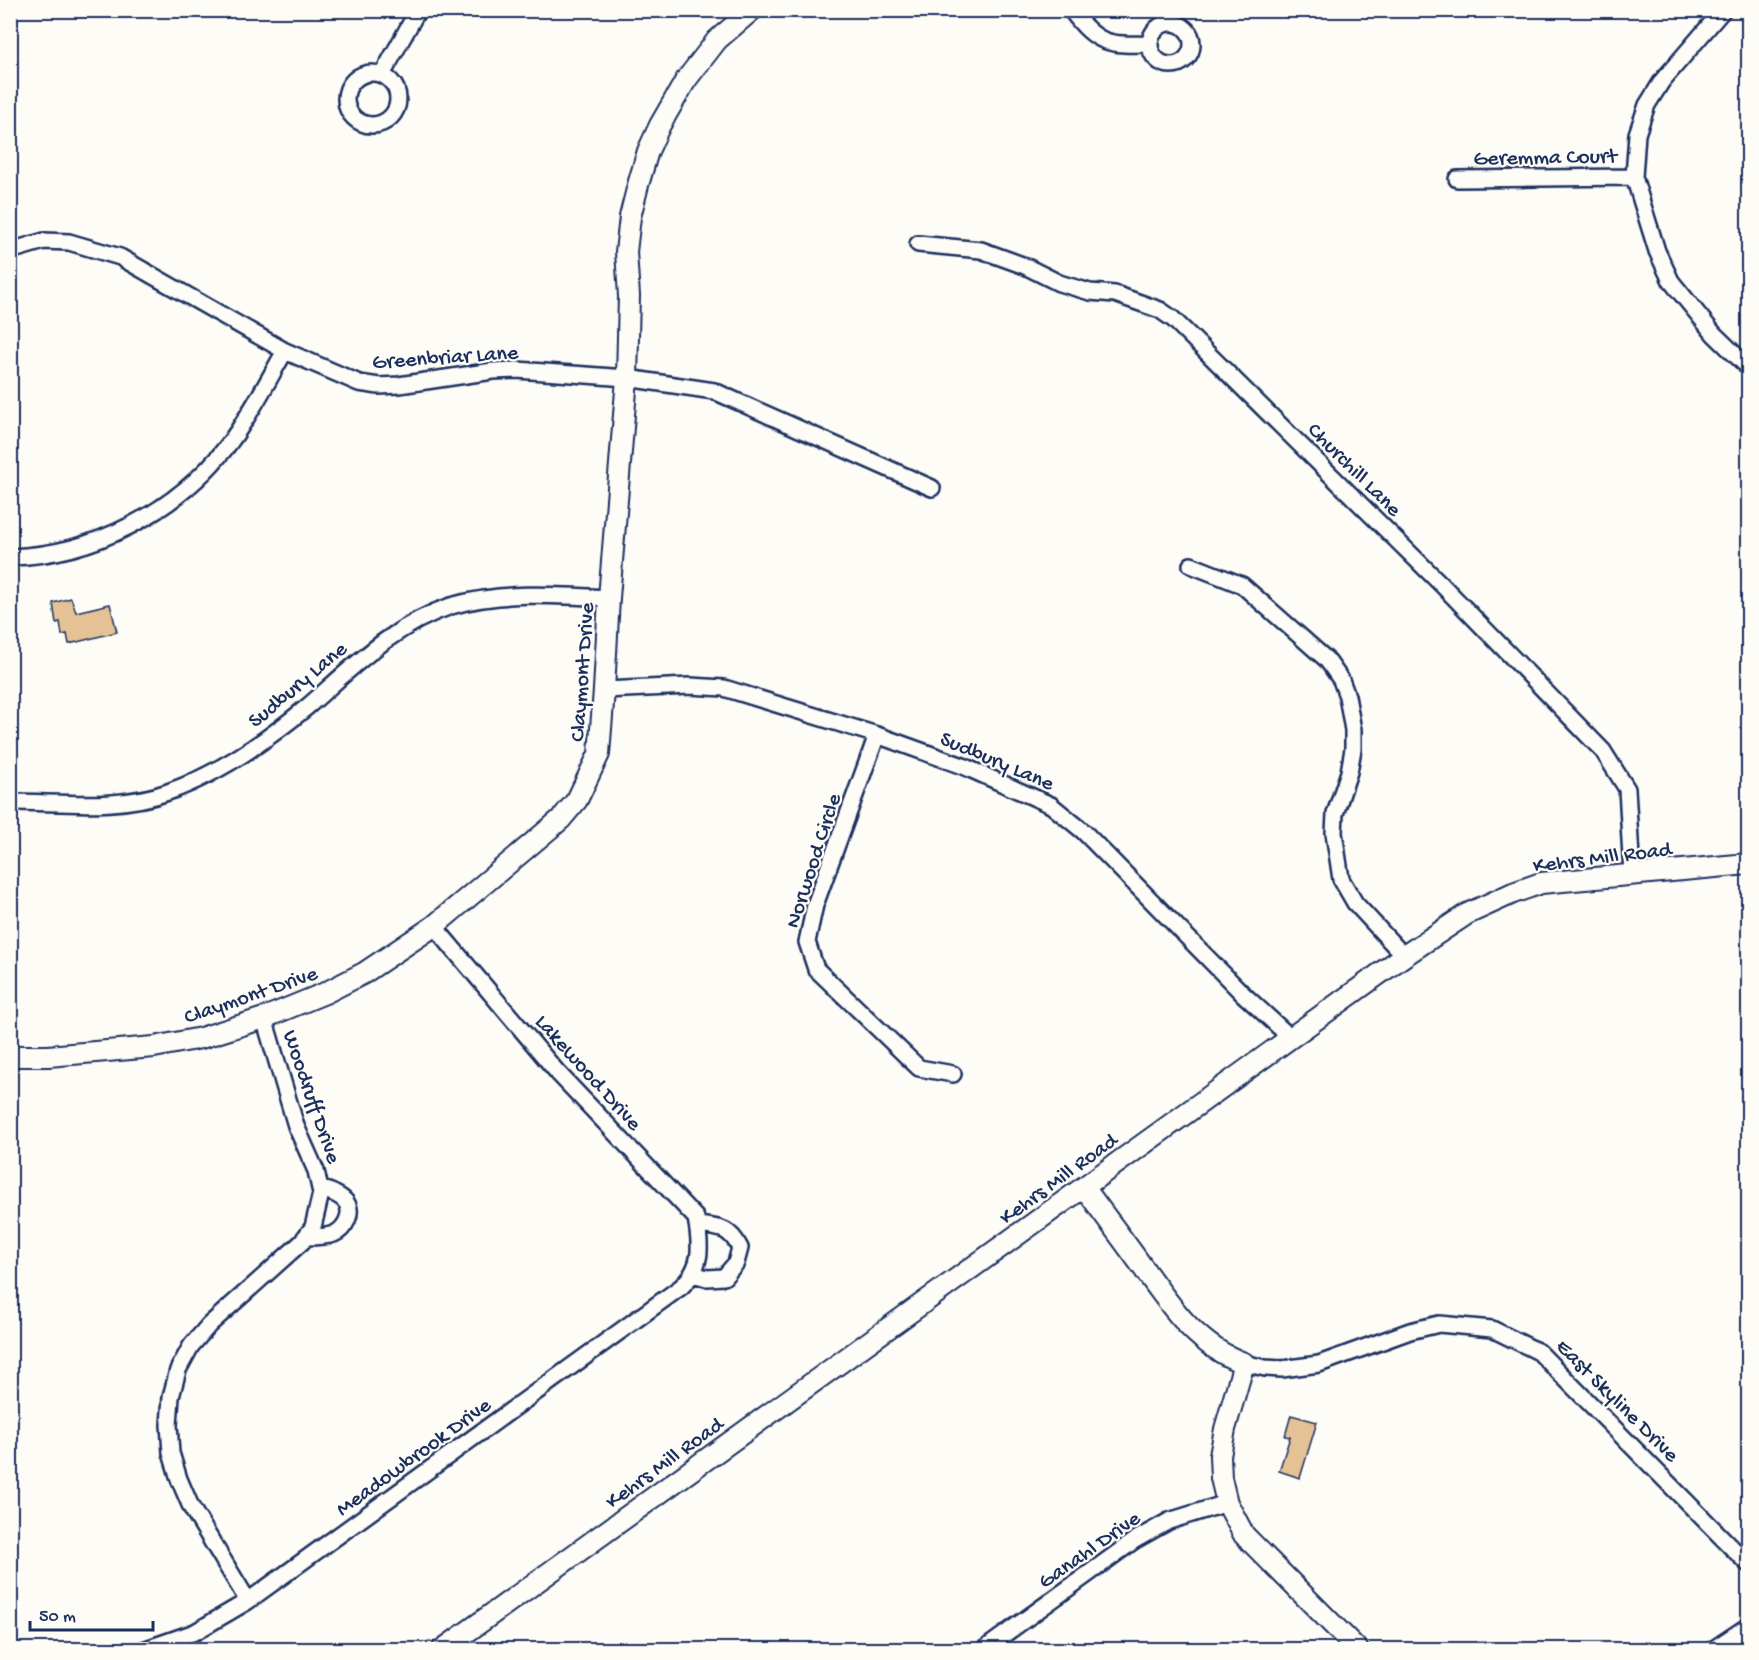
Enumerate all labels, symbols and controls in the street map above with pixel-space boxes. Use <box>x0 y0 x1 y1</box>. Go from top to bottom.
street label: Geremma Court <box>1473 145 1619 173</box>
street label: Greenbriar Lane <box>371 341 520 377</box>
street label: Churchill Lane <box>1301 418 1406 524</box>
street label: Claymont Drive <box>566 601 602 743</box>
street label: Sudbury Lane <box>244 637 354 735</box>
street label: Sudbury Lane <box>936 727 1058 799</box>
street label: Norwood Circle <box>781 790 849 932</box>
street label: Kehrs Mill Road <box>1532 837 1675 880</box>
street label: Claymont Drive <box>181 962 322 1032</box>
street label: Lakewood Drive <box>528 1010 646 1138</box>
street label: Woodruff Drive <box>275 1027 345 1168</box>
street label: Kehrs Mill Road <box>995 1128 1125 1232</box>
street label: East Skyline Drive <box>1549 1335 1684 1469</box>
street label: Meadowbrook Drive <box>332 1393 498 1523</box>
street label: Kehrs Mill Road <box>601 1412 731 1516</box>
street label: Ganahl Drive <box>1034 1506 1147 1596</box>
scale bar <box>30 1594 153 1632</box>
text: 50 m <box>39 1607 76 1628</box>

